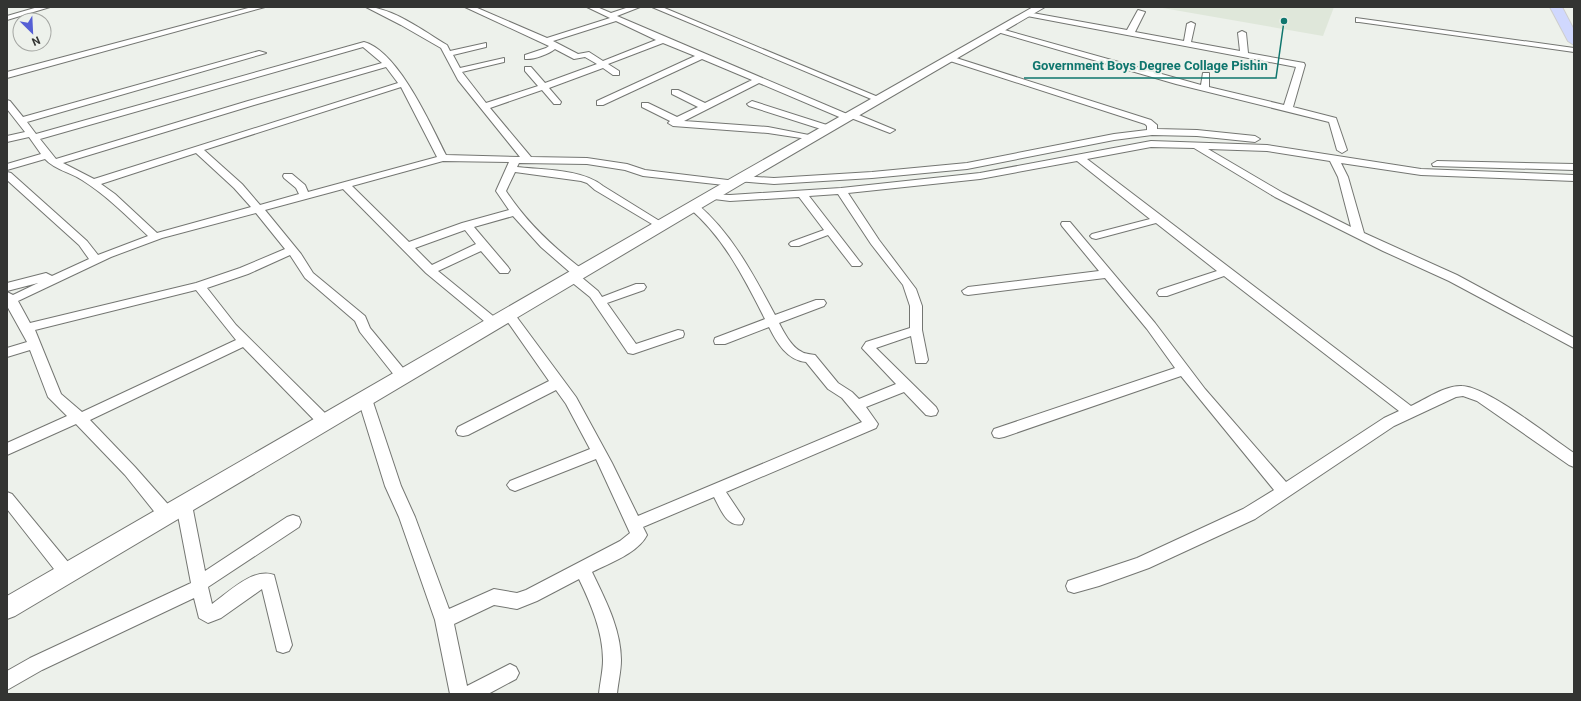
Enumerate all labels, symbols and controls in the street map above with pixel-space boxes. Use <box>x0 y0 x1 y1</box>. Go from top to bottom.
north arrow <box>12 12 52 52</box>
text: N <box>29 33 42 48</box>
callout: Government Boys Degree Collage Pishin <box>1024 53 1276 78</box>
text: Government Boys Degree Collage Pishin <box>1032 58 1268 73</box>

